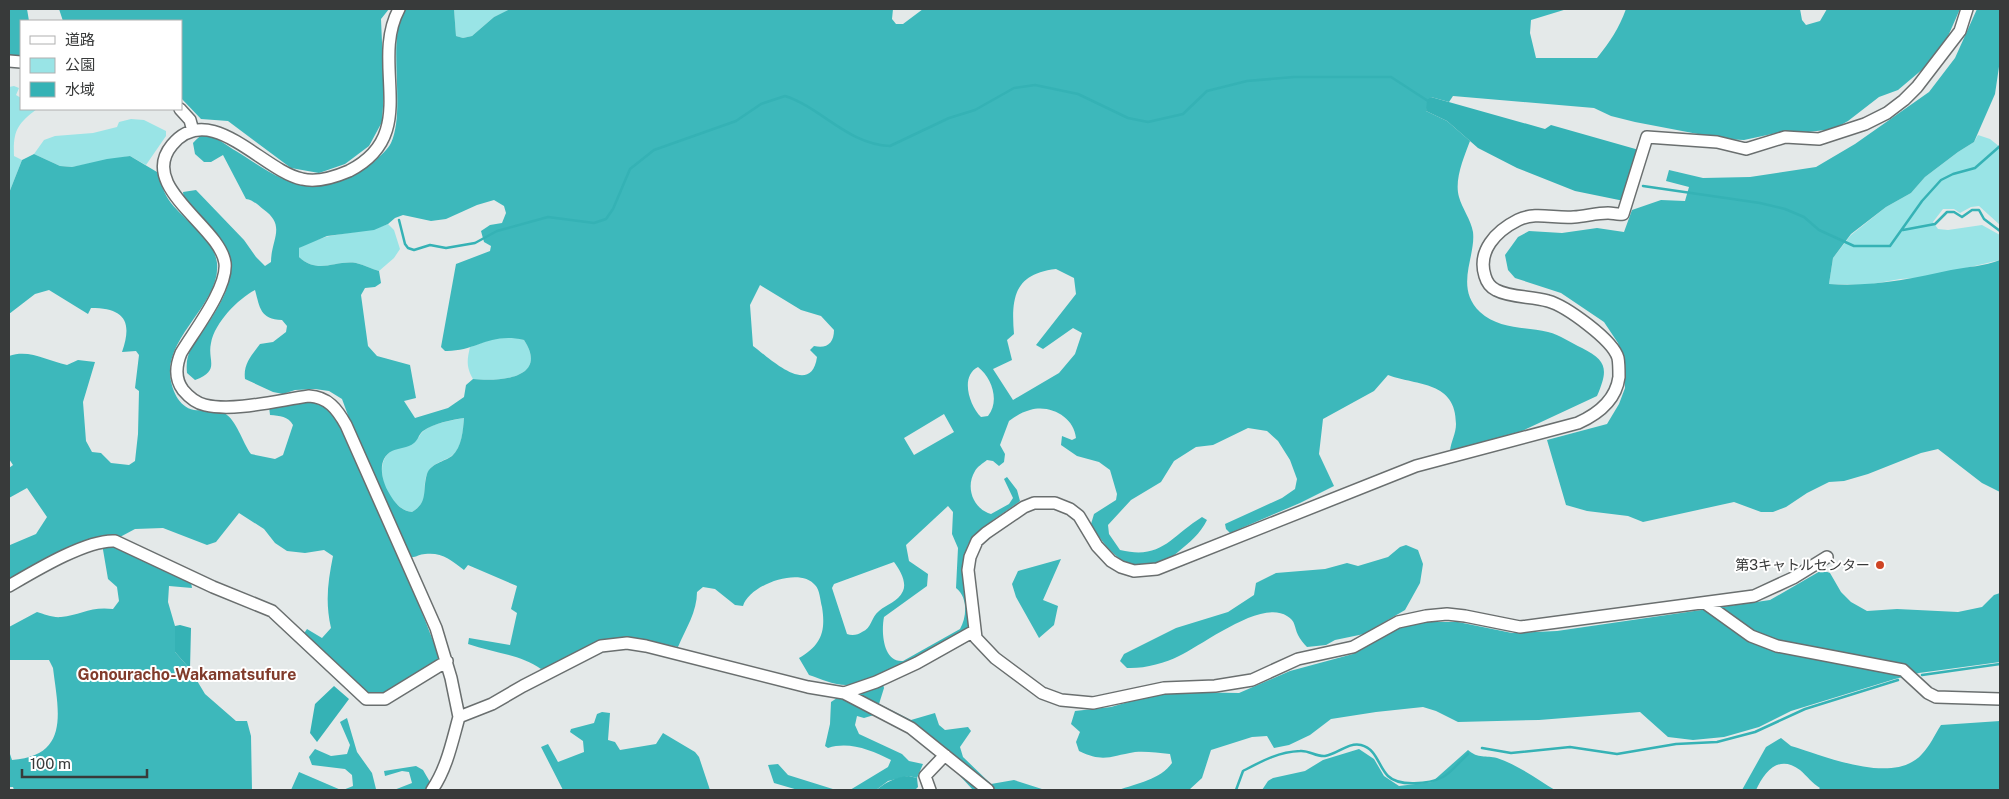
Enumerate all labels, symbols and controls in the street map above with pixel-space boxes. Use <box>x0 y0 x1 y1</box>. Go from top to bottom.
legend <box>20 20 182 110</box>
text: 道路 <box>65 31 95 48</box>
text: 公園 <box>65 56 95 73</box>
text: 水域 <box>65 81 95 98</box>
place label: 第3キャトルセンター <box>1735 557 1870 573</box>
marker: 第3キャトルセンター <box>1874 559 1886 571</box>
district label: Gonouracho-Wakamatsufure <box>78 665 296 684</box>
scale bar <box>22 746 148 778</box>
text: 100 m <box>30 755 71 772</box>

